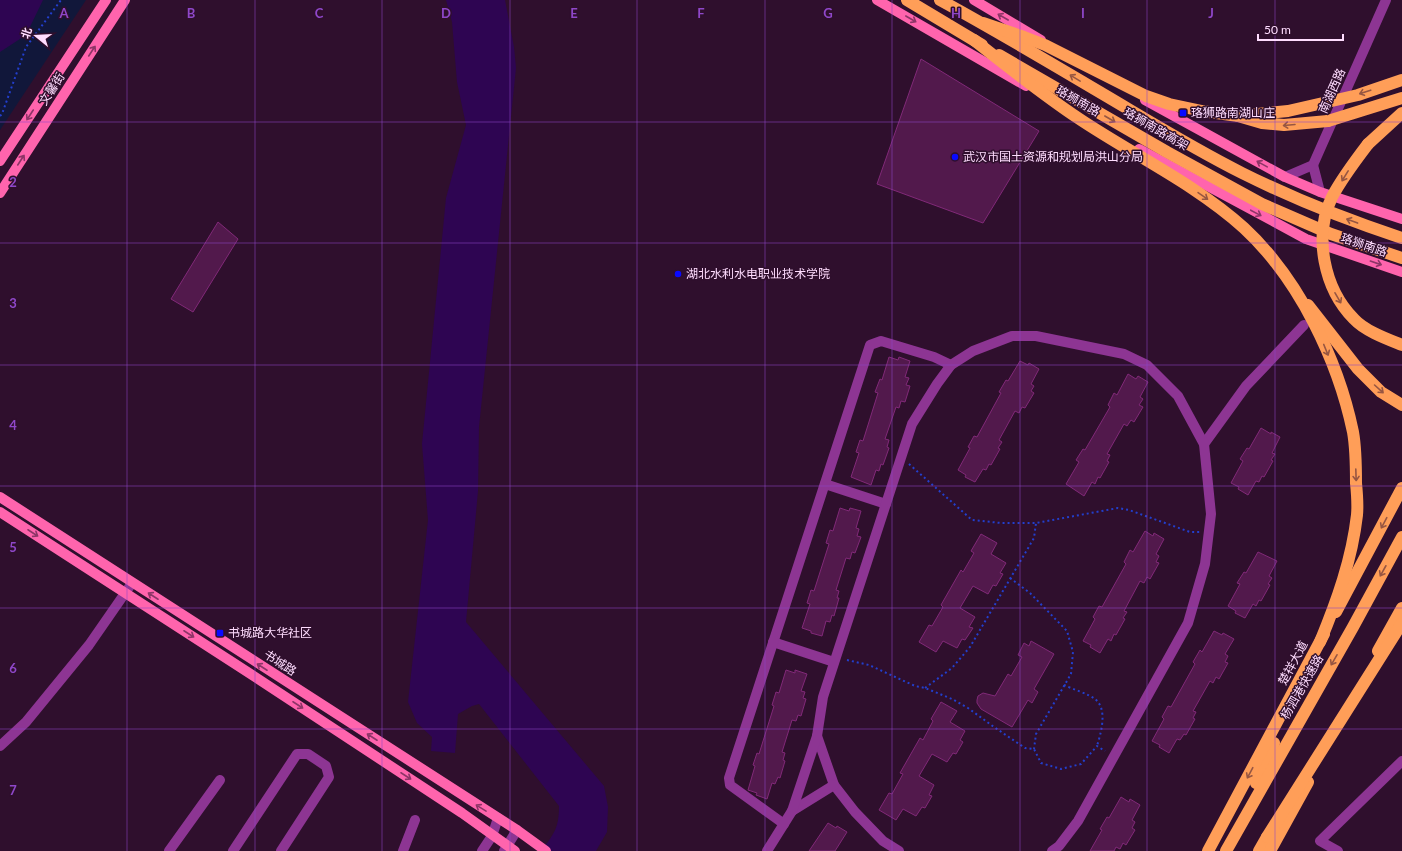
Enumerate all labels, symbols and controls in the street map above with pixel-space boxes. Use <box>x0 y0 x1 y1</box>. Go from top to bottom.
text: A <box>58 5 69 21</box>
text: B <box>187 5 196 21</box>
text: C <box>315 5 324 21</box>
text: D <box>441 5 451 21</box>
text: E <box>570 5 578 21</box>
text: F <box>697 5 705 21</box>
text: G <box>823 5 833 21</box>
text: H <box>951 5 961 21</box>
text: I <box>1081 5 1085 21</box>
text: J <box>1208 5 1214 21</box>
one-way arrow <box>997 12 1009 20</box>
north arrow <box>16 16 56 56</box>
one-way arrow <box>904 16 916 24</box>
scale bar <box>1258 16 1343 42</box>
text: 50 m <box>1264 22 1291 37</box>
text: 北 <box>18 26 34 40</box>
one-way arrow <box>88 46 96 57</box>
street label: 南湖西路 <box>1315 66 1348 116</box>
street label: 文馨街 <box>35 70 68 108</box>
one-way arrow <box>1069 73 1081 81</box>
street label: 珞狮南路 <box>1054 82 1103 119</box>
one-way arrow <box>1359 89 1371 97</box>
street label: 珞狮南路高架 <box>1121 104 1191 153</box>
place label: 珞狮路南湖山庄 <box>1191 105 1275 120</box>
marker: 珞狮路南湖山庄 <box>1178 108 1188 118</box>
one-way arrow <box>26 109 35 120</box>
one-way arrow <box>1104 116 1116 124</box>
one-way arrow <box>1283 121 1296 128</box>
place label: 武汉市国土资源和规划局洪山分局 <box>963 149 1143 164</box>
marker: 武汉市国土资源和规划局洪山分局 <box>950 152 960 162</box>
one-way arrow <box>17 155 25 166</box>
one-way arrow <box>1256 160 1268 167</box>
one-way arrow <box>1341 170 1349 182</box>
text: 2 <box>9 174 17 190</box>
one-way arrow <box>1197 192 1208 200</box>
one-way arrow <box>1250 209 1262 217</box>
one-way arrow <box>1346 217 1358 225</box>
street label: 珞狮南路 <box>1339 230 1389 259</box>
one-way arrow <box>1369 260 1382 267</box>
place label: 湖北水利水电职业技术学院 <box>686 266 830 281</box>
marker: 湖北水利水电职业技术学院 <box>673 269 683 279</box>
one-way arrow <box>1335 292 1343 304</box>
text: 3 <box>9 295 17 311</box>
one-way arrow <box>1322 343 1330 355</box>
one-way arrow <box>1373 384 1383 393</box>
text: 4 <box>9 417 17 433</box>
one-way arrow <box>1352 468 1360 481</box>
one-way arrow <box>1379 516 1387 528</box>
one-way arrow <box>27 529 38 537</box>
text: 5 <box>9 539 17 555</box>
one-way arrow <box>1379 565 1387 577</box>
one-way arrow <box>147 592 159 600</box>
place label: 书城路大华社区 <box>228 625 312 640</box>
marker: 书城路大华社区 <box>215 628 225 638</box>
one-way arrow <box>183 630 194 638</box>
street label: 楚祥大道 <box>1275 638 1310 687</box>
street label: 书城路 <box>261 646 299 679</box>
street label: 杨泗港快速路 <box>1277 652 1326 722</box>
one-way arrow <box>1329 654 1337 666</box>
text: 6 <box>9 660 17 676</box>
one-way arrow <box>257 663 268 671</box>
one-way arrow <box>292 701 303 709</box>
one-way arrow <box>366 733 378 741</box>
one-way arrow <box>1246 767 1253 779</box>
one-way arrow <box>401 772 412 781</box>
text: 7 <box>9 782 17 798</box>
one-way arrow <box>475 803 487 811</box>

